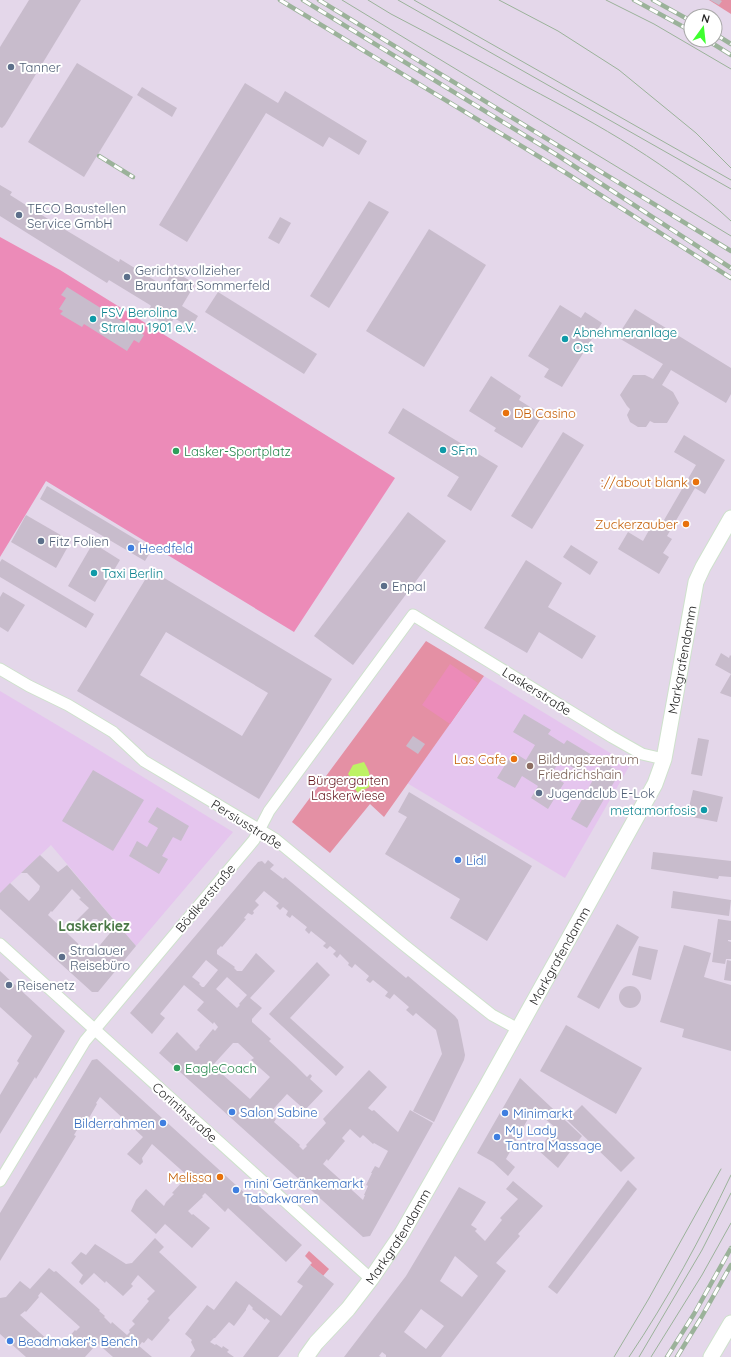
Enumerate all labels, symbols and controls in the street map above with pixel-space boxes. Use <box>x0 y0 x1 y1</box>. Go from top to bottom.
north arrow <box>683 8 723 48</box>
text: N <box>700 11 711 26</box>
place label: Tanner <box>19 59 61 75</box>
marker: Tanner <box>6 62 16 72</box>
place label: TECO Baustellen Service GmbH <box>27 200 126 231</box>
marker: TECO Baustellen Service GmbH <box>14 210 24 220</box>
place label: Gerichtsvollzieher Braunfart Sommerfeld <box>135 262 270 293</box>
marker: Gerichtsvollzieher Braunfart Sommerfeld <box>122 272 132 282</box>
place label: FSV Berolina Stralau 1901 e.V. <box>101 304 196 335</box>
marker: FSV Berolina Stralau 1901 e.V. <box>88 314 98 324</box>
place label: Abnehmeranlage Ost <box>573 324 677 355</box>
marker: Abnehmeranlage Ost <box>560 334 570 344</box>
place label: DB Casino <box>514 405 576 421</box>
marker: DB Casino <box>501 408 511 418</box>
place label: SFm <box>451 442 477 458</box>
place label: Lasker-Sportplatz <box>184 443 291 459</box>
marker: SFm <box>438 445 448 455</box>
marker: Lasker-Sportplatz <box>171 446 181 456</box>
place label: ://about blank <box>601 474 688 490</box>
marker: ://about blank <box>691 477 701 487</box>
place label: Zuckerzauber <box>595 516 678 532</box>
marker: Zuckerzauber <box>681 519 691 529</box>
place label: Fitz Folien <box>49 533 109 549</box>
marker: Fitz Folien <box>36 536 46 546</box>
place label: Heedfeld <box>139 540 193 556</box>
marker: Heedfeld <box>126 543 136 553</box>
place label: Taxi Berlin <box>102 565 163 581</box>
marker: Taxi Berlin <box>89 568 99 578</box>
place label: Enpal <box>392 578 426 594</box>
marker: Enpal <box>379 581 389 591</box>
street label: Markgrafendamm <box>664 604 700 715</box>
street label: Laskerstraße <box>500 663 574 719</box>
place label: Las Cafe <box>454 751 506 767</box>
place label: Bildungszentrum Friedrichshain <box>538 751 639 782</box>
marker: Las Cafe <box>509 754 519 764</box>
marker: Bildungszentrum Friedrichshain <box>525 761 535 771</box>
park label: Bürgergarten Laskerwiese <box>308 772 388 803</box>
place label: Jugendclub E-Lok <box>547 785 655 801</box>
marker: Jugendclub E-Lok <box>534 788 544 798</box>
street label: Persiusstraße <box>209 796 285 852</box>
place label: meta:morfosis <box>610 802 696 818</box>
marker: meta:morfosis <box>699 805 709 815</box>
place label: Lidl <box>466 852 487 868</box>
marker: Lidl <box>453 855 463 865</box>
street label: Bödikerstraße <box>172 861 238 935</box>
street label: Markgrafendamm <box>525 904 593 1008</box>
district label: Laskerkiez <box>58 917 130 935</box>
place label: Stralauer Reisebüro <box>70 942 130 973</box>
marker: Stralauer Reisebüro <box>57 952 67 962</box>
place label: Reisenetz <box>17 977 75 993</box>
marker: Reisenetz <box>4 980 14 990</box>
place label: EagleCoach <box>185 1060 257 1076</box>
marker: EagleCoach <box>172 1063 182 1073</box>
street label: Corinthstraße <box>149 1079 221 1145</box>
place label: Salon Sabine <box>240 1104 318 1120</box>
place label: Minimarkt <box>513 1105 573 1121</box>
marker: Salon Sabine <box>227 1107 237 1117</box>
marker: Minimarkt <box>500 1108 510 1118</box>
place label: Bilderrahmen <box>74 1115 155 1131</box>
marker: Bilderrahmen <box>158 1118 168 1128</box>
place label: My Lady Tantra Massage <box>505 1122 602 1153</box>
marker: My Lady Tantra Massage <box>492 1132 502 1142</box>
place label: Melissa <box>168 1169 212 1185</box>
marker: Melissa <box>215 1172 225 1182</box>
place label: mini Getränkemarkt Tabakwaren <box>244 1175 364 1206</box>
marker: mini Getränkemarkt Tabakwaren <box>231 1185 241 1195</box>
street label: Markgrafendamm <box>362 1186 434 1287</box>
place label: Beadmaker's Bench <box>18 1333 138 1349</box>
marker: Beadmaker's Bench <box>5 1336 15 1346</box>

